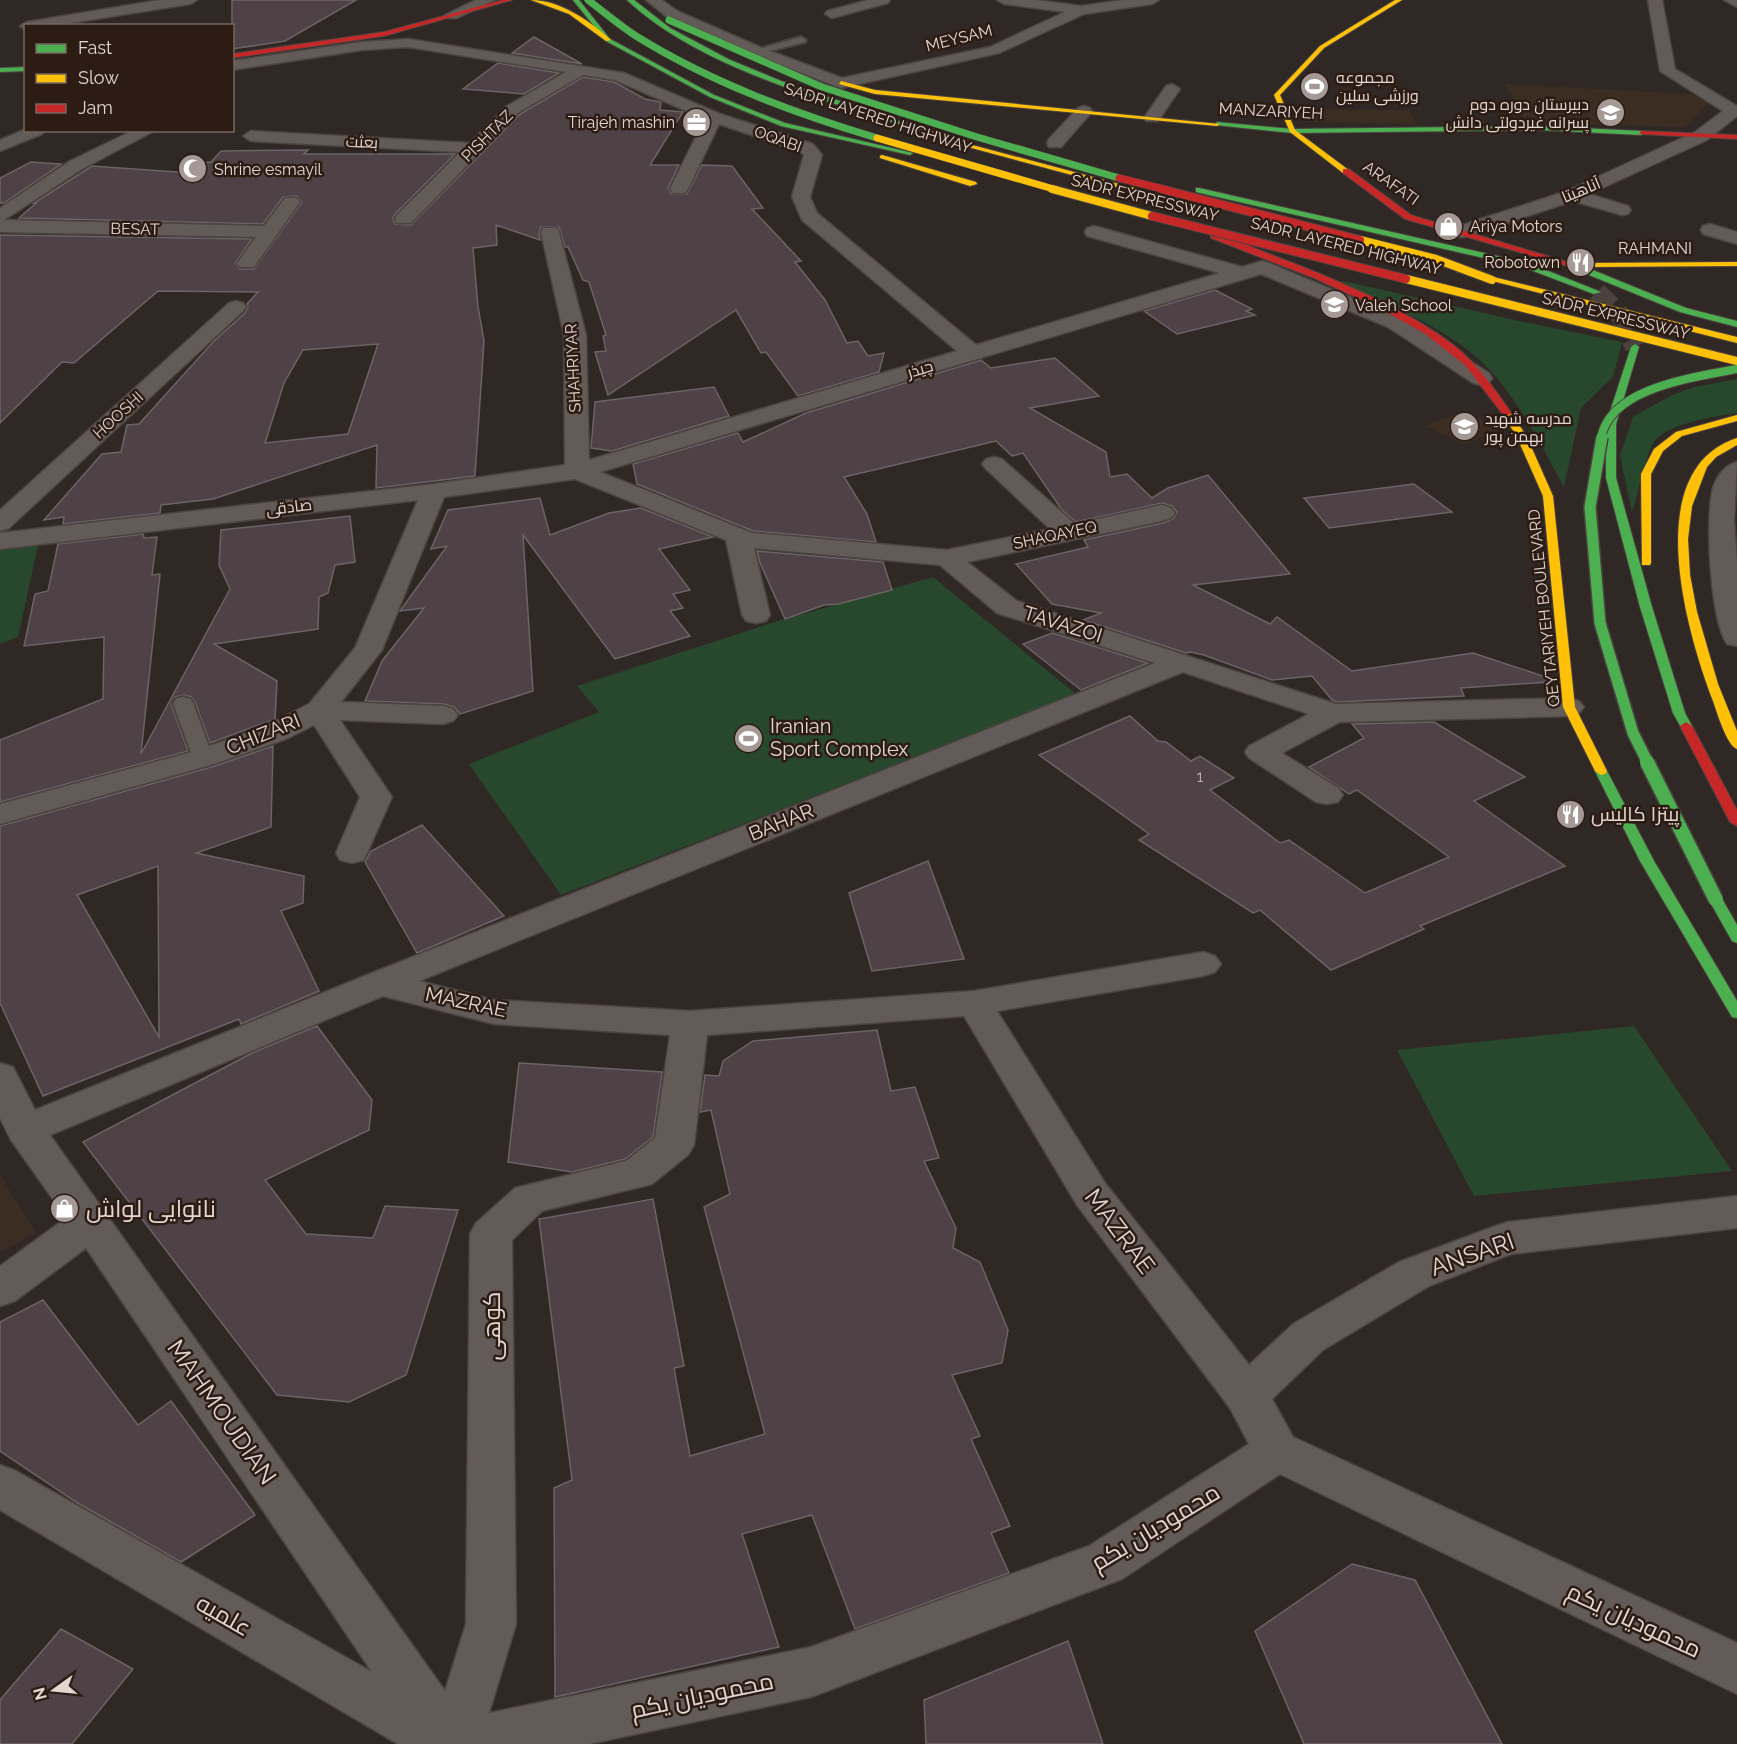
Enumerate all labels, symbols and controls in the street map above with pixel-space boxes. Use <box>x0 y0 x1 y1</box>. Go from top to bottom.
street label: MEYSAM <box>924 21 994 55</box>
legend <box>24 24 234 132</box>
text: Fast <box>78 37 112 58</box>
text: Slow <box>78 67 119 88</box>
place label: مجموعه ورزشی سلین <box>1336 68 1419 106</box>
sports icon: مجموعه ورزشی سلین <box>1299 70 1331 102</box>
street label: SADR LAYERED HIGHWAY <box>782 79 975 157</box>
place label: دبیرستان دوره دوم پسرانه غیردولتی دانش <box>1446 95 1590 134</box>
text: Jam <box>78 97 113 118</box>
school or university icon: دبیرستان دوره دوم پسرانه غیردولتی دانش <box>1594 97 1626 129</box>
street label: MANZARIYEH <box>1218 99 1324 123</box>
street label: PISHTAZ <box>457 106 517 166</box>
office icon: Tirajeh mashin <box>680 106 712 138</box>
place label: Tirajeh mashin <box>568 113 675 132</box>
street label: OQABI <box>752 122 804 156</box>
street label: بعثت <box>345 132 379 152</box>
mosque icon: Shrine esmayil <box>177 153 209 185</box>
street label: ARAFATI <box>1359 157 1423 209</box>
place label: Shrine esmayil <box>214 160 322 179</box>
street label: SADR EXPRESSWAY <box>1069 171 1221 226</box>
street label: آناهیتا <box>1559 173 1604 207</box>
shop icon: Ariya Motors <box>1433 210 1465 242</box>
street label: SADR LAYERED HIGHWAY <box>1249 213 1444 279</box>
place label: Ariya Motors <box>1470 217 1563 236</box>
street label: BESAT <box>110 219 160 239</box>
street label: RAHMANI <box>1618 239 1692 258</box>
restaurant icon: Robotown <box>1565 246 1597 278</box>
place label: Robotown <box>1484 253 1560 272</box>
school or university icon: Valeh School <box>1318 289 1350 321</box>
street label: SADR EXPRESSWAY <box>1540 289 1692 344</box>
place label: Valeh School <box>1355 296 1453 315</box>
street label: SHAHRIYAR <box>561 323 585 413</box>
street label: چیذر <box>904 356 936 384</box>
street label: HOOSHI <box>89 387 147 443</box>
place label: مدرسه شهید بهمن پور <box>1484 409 1572 448</box>
school or university icon: مدرسه شهید بهمن پور <box>1448 411 1480 443</box>
street label: صادقی <box>265 495 313 520</box>
street label: QEYTARIYEH BOULEVARD <box>1524 508 1564 708</box>
street label: SHAQAYEQ <box>1011 517 1099 553</box>
street label: TAVAZOI <box>1021 601 1105 647</box>
street label: CHIZARI <box>223 708 303 760</box>
place label: Iranian Sport Complex <box>770 714 908 761</box>
sports icon: Iranian Sport Complex <box>733 722 765 754</box>
house number: 1 <box>1197 767 1204 786</box>
street label: BAHAR <box>745 798 817 846</box>
restaurant icon: پیتزا کالیس <box>1554 798 1586 830</box>
place label: پیتزا کالیس <box>1591 802 1680 827</box>
street label: MAZRAE <box>423 982 509 1022</box>
street label: MAZRAE <box>1079 1183 1161 1279</box>
shop icon: نانوایی لواش <box>49 1192 81 1224</box>
place label: نانوایی لواش <box>86 1194 216 1223</box>
street label: ANSARI <box>1426 1226 1518 1282</box>
street label: کوهی <box>477 1291 506 1361</box>
street label: MAHMOUDIAN <box>161 1334 283 1490</box>
street label: محمودیان یکم <box>1085 1477 1226 1579</box>
street label: محمودیان یکم <box>1561 1576 1706 1666</box>
street label: علمیه <box>191 1588 257 1642</box>
north arrow <box>24 1660 84 1720</box>
street label: محمودیان یکم <box>628 1666 776 1726</box>
text: N <box>29 1685 51 1702</box>

